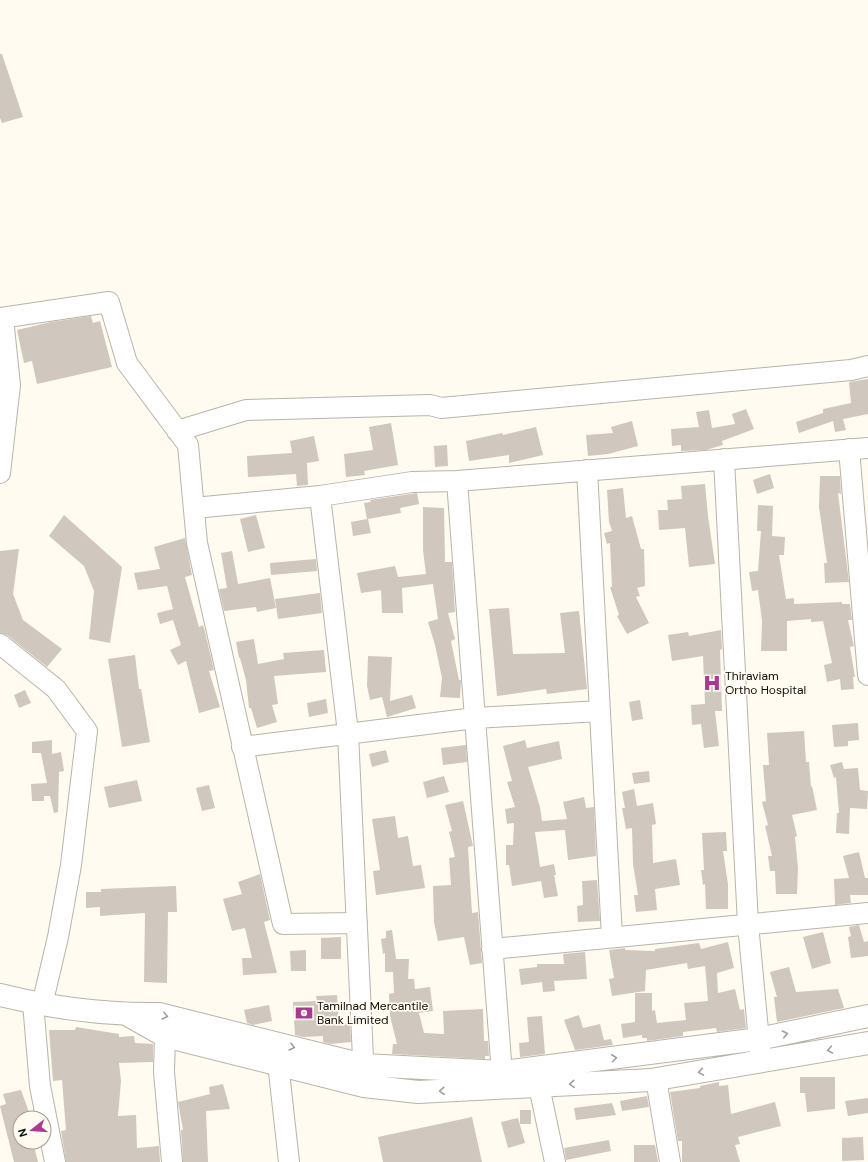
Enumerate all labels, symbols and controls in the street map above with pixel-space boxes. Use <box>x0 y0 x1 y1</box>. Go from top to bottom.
place label: Thiraviam Ortho Hospital <box>725 668 806 698</box>
hospital icon: Thiraviam Ortho Hospital <box>702 673 722 693</box>
place label: Tamilnad Mercantile Bank Limited <box>317 998 428 1028</box>
bank icon: Tamilnad Mercantile Bank Limited <box>294 1003 314 1023</box>
one-way arrow <box>162 1011 169 1019</box>
one-way arrow <box>781 1030 788 1038</box>
one-way arrow <box>288 1042 295 1051</box>
one-way arrow <box>827 1045 833 1053</box>
one-way arrow <box>611 1053 617 1062</box>
one-way arrow <box>698 1067 705 1075</box>
one-way arrow <box>569 1079 575 1088</box>
one-way arrow <box>439 1087 445 1095</box>
north arrow <box>12 1110 52 1150</box>
text: N <box>15 1127 30 1139</box>

